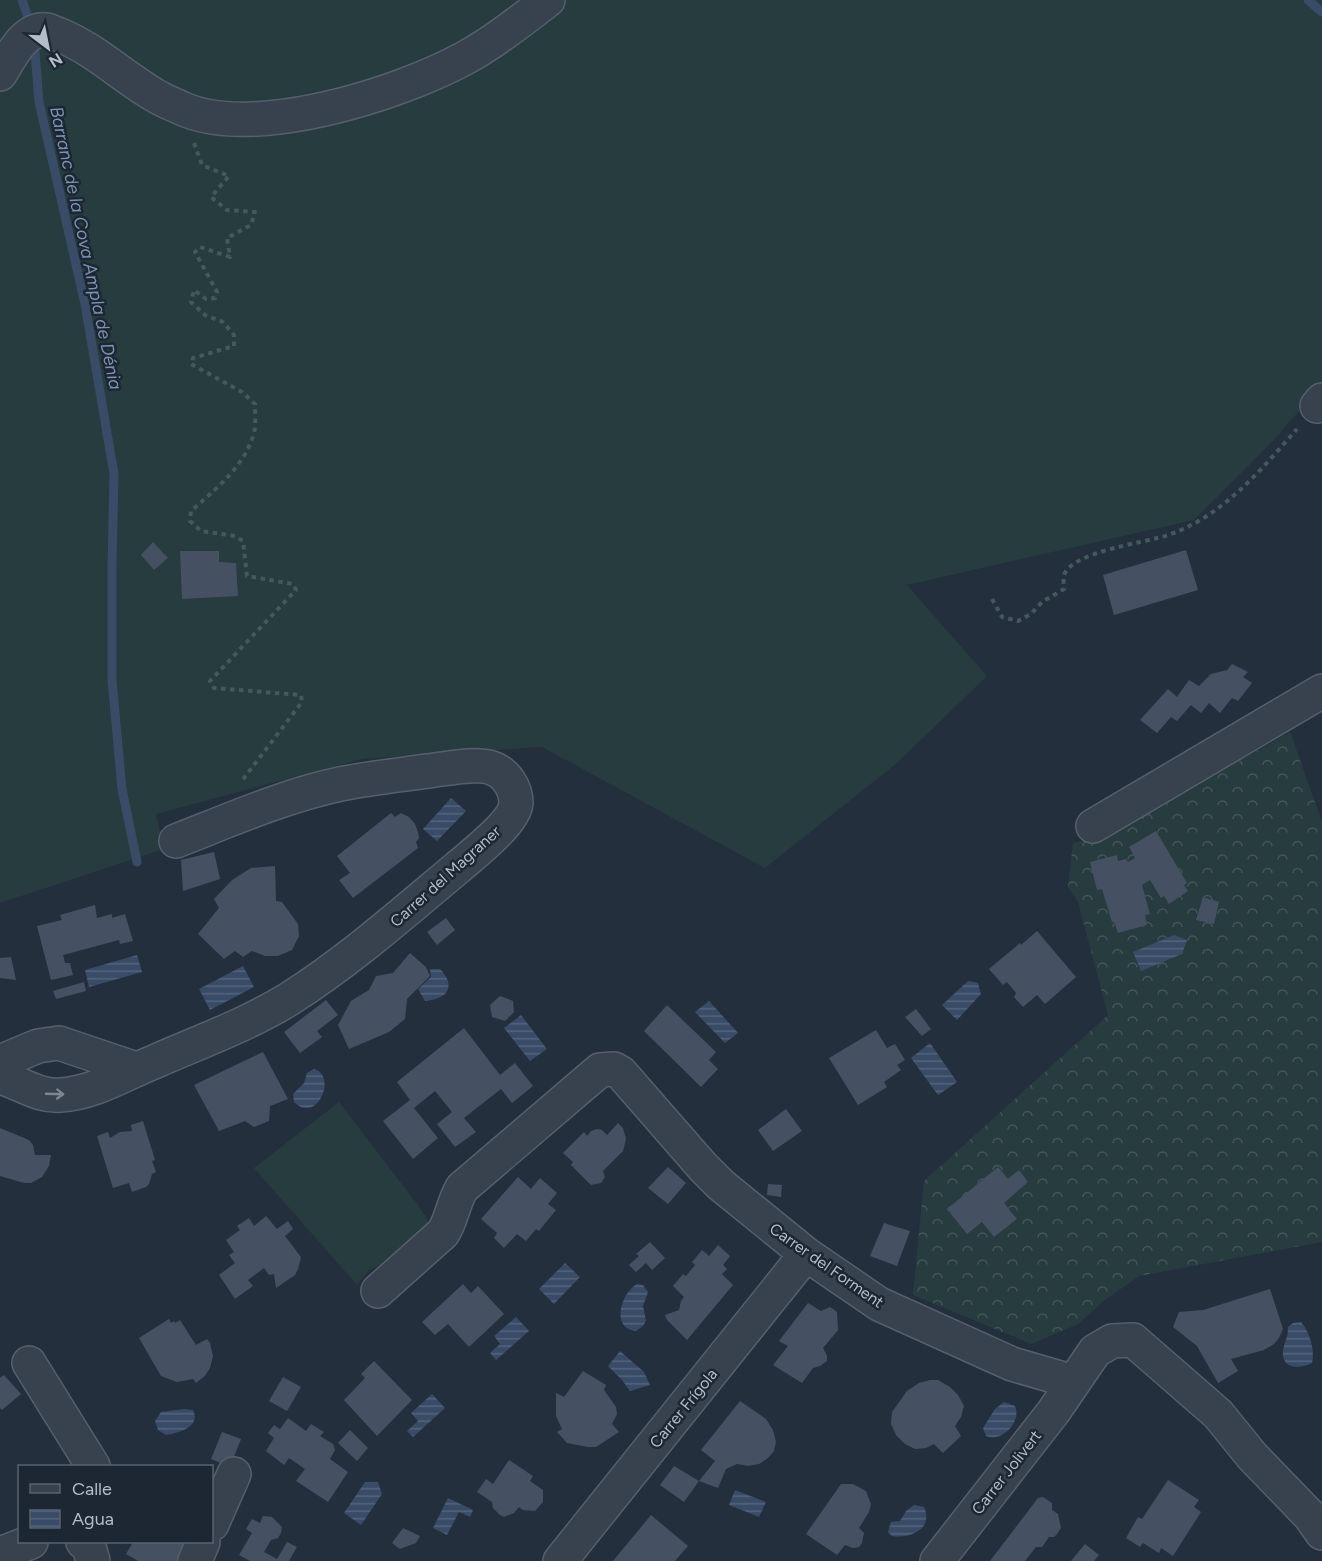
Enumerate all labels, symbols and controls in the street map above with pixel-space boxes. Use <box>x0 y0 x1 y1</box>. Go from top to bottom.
north arrow <box>18 18 78 78</box>
text: N <box>45 49 66 72</box>
water label: Barranc de la Cova Ampla de Dénia <box>45 104 127 392</box>
street label: Carrer del Magraner <box>386 821 505 931</box>
one-way arrow <box>45 1089 64 1100</box>
street label: Carrer del Forment <box>766 1219 887 1312</box>
street label: Carrer Frígola <box>646 1365 721 1452</box>
street label: Carrer Jolivert <box>968 1426 1045 1518</box>
legend <box>18 1465 213 1543</box>
text: Calle <box>72 1478 112 1500</box>
text: Agua <box>72 1508 114 1530</box>

